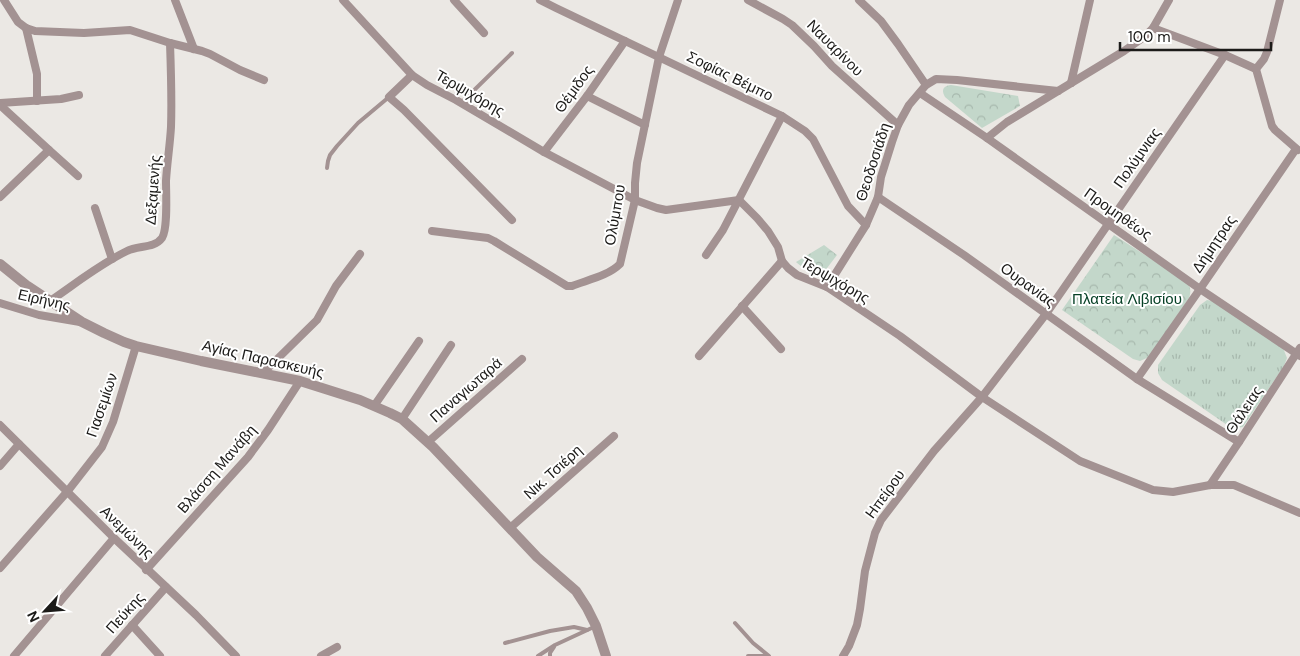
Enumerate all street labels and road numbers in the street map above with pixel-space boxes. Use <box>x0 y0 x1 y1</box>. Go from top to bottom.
street label: Ναυαρίνου <box>802 15 868 81</box>
street label: Σοφίας Βέμπο <box>683 46 777 106</box>
street label: Θέμιδος <box>550 61 598 117</box>
street label: Τερψιχόρης <box>432 65 508 121</box>
street label: Θεοδοσιάδη <box>851 120 895 204</box>
street label: Πολύμνιας <box>1109 124 1165 192</box>
street label: Δεξαμενής <box>141 154 165 226</box>
street label: Ολύμπου <box>600 183 630 247</box>
street label: Προμηθέως <box>1080 183 1156 245</box>
street label: Δήμητρας <box>1187 211 1241 277</box>
street label: Τερψιχόρης <box>797 252 873 308</box>
street label: Ουρανίας <box>996 258 1060 312</box>
street label: Ειρήνης <box>16 284 72 316</box>
street label: Αγίας Παρασκευής <box>200 335 326 383</box>
street label: Παναγιωταρά <box>426 353 507 427</box>
street label: Γιασεμίων <box>82 370 122 440</box>
street label: Θάλειας <box>1221 382 1267 438</box>
street label: Βλάσση Μανάβη <box>173 421 261 517</box>
street label: Νικ. Τσιέρη <box>519 440 587 504</box>
street label: Ηπείρου <box>861 466 909 522</box>
street label: Ανεμώνης <box>96 501 158 563</box>
street label: Πεύκης <box>101 588 149 638</box>

